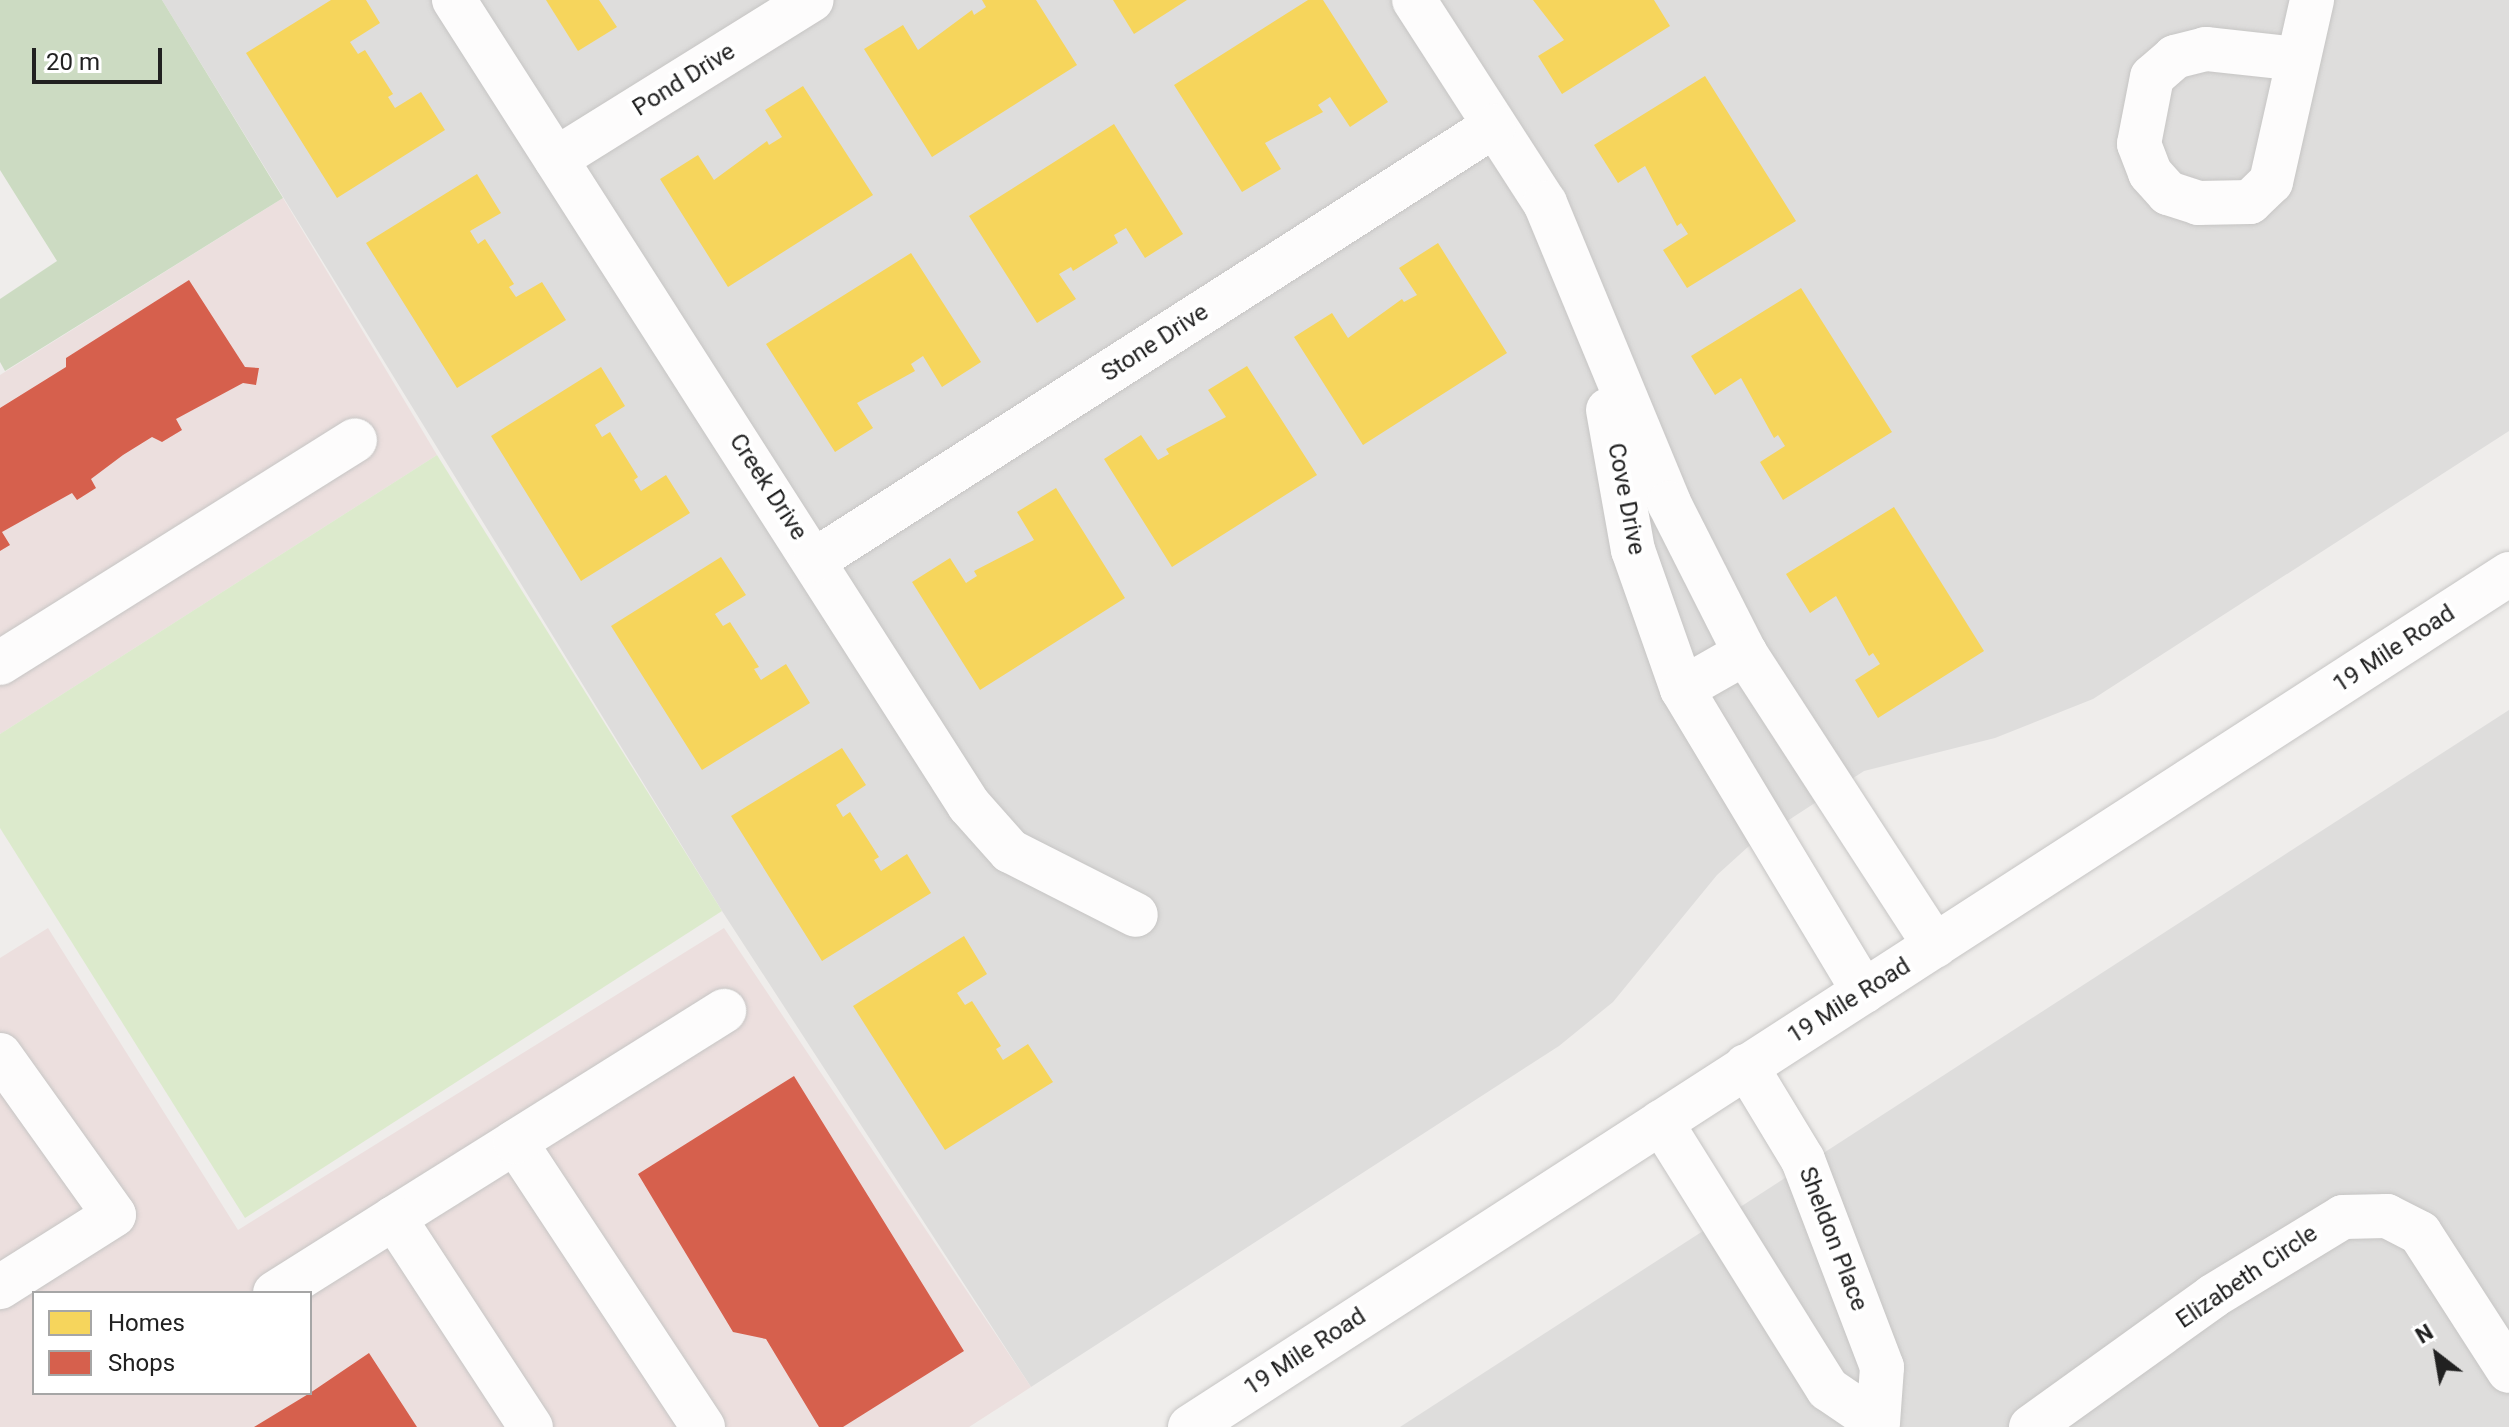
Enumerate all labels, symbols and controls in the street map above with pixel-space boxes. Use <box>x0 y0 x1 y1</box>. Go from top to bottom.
scale bar <box>36 32 166 82</box>
street label: Pond Drive <box>627 37 741 123</box>
text: 20 m <box>46 48 100 76</box>
street label: Stone Drive <box>1096 298 1214 388</box>
street label: Creek Drive <box>723 428 813 546</box>
street label: Cove Drive <box>1601 441 1651 557</box>
street label: 19 Mile Road <box>2328 599 2460 699</box>
street label: 19 Mile Road <box>1782 952 1916 1050</box>
street label: Sheldon Place <box>1792 1163 1874 1315</box>
street label: Elizabeth Circle <box>2171 1219 2323 1335</box>
legend <box>32 1291 312 1395</box>
street label: 19 Mile Road <box>1239 1302 1371 1402</box>
text: Homes <box>108 1309 185 1337</box>
north arrow <box>2397 1315 2477 1395</box>
text: N <box>2411 1319 2437 1349</box>
text: Shops <box>108 1349 175 1377</box>

